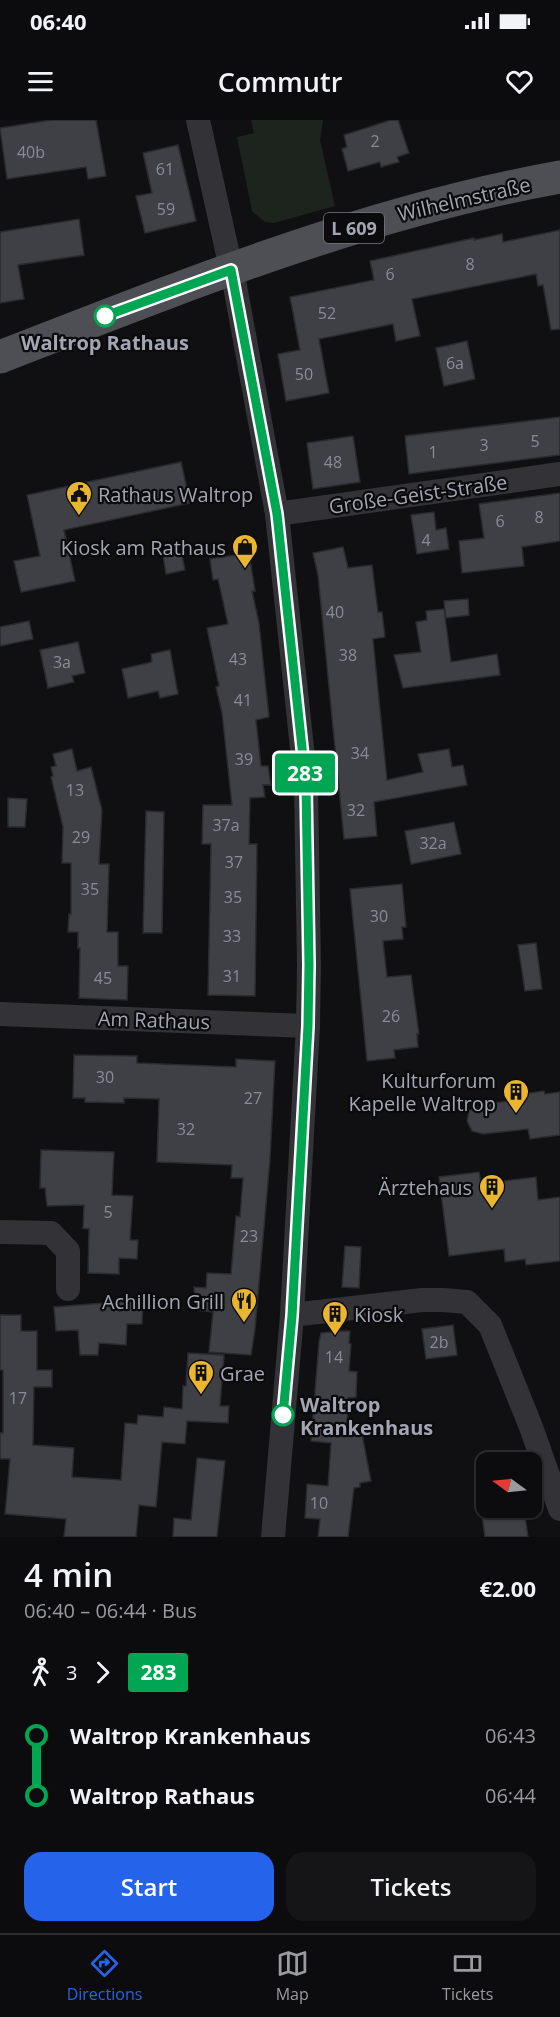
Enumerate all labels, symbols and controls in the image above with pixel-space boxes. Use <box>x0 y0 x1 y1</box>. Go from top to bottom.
text: 06:40 <box>30 6 87 36</box>
text: Commutr <box>218 63 342 100</box>
icon: menu <box>24 65 57 98</box>
icon: heart <box>503 65 536 98</box>
house number: 2 <box>370 130 380 152</box>
house number: 40b <box>17 141 45 163</box>
house number: 61 <box>156 158 174 180</box>
street label: Wilhelmstraße <box>395 171 533 227</box>
house number: 59 <box>157 198 175 220</box>
road number: L 609 <box>324 213 384 243</box>
house number: 8 <box>465 253 475 275</box>
house number: 6 <box>385 263 395 285</box>
house number: 52 <box>318 302 336 324</box>
marker: Waltrop Rathaus <box>94 305 116 327</box>
place label: Waltrop Rathaus <box>21 329 189 356</box>
house number: 6a <box>446 352 464 374</box>
house number: 50 <box>295 363 313 385</box>
house number: 5 <box>530 430 540 452</box>
house number: 3 <box>479 434 489 456</box>
house number: 1 <box>428 441 438 463</box>
house number: 48 <box>324 451 342 473</box>
street label: Große-Geist-Straße <box>327 468 509 520</box>
public building icon: Rathaus Waltrop <box>64 479 94 517</box>
place label: Rathaus Waltrop <box>98 481 253 508</box>
house number: 8 <box>534 506 544 528</box>
house number: 6 <box>495 510 505 532</box>
house number: 4 <box>421 529 431 551</box>
shop icon: Kiosk am Rathaus <box>230 532 260 570</box>
place label: Kiosk am Rathaus <box>61 534 226 561</box>
house number: 40 <box>326 601 344 623</box>
house number: 38 <box>339 644 357 666</box>
house number: 43 <box>229 648 247 670</box>
house number: 3a <box>53 651 71 673</box>
house number: 41 <box>234 689 252 711</box>
house number: 34 <box>351 742 369 764</box>
house number: 39 <box>235 748 253 770</box>
line badge: 283 <box>270 754 340 792</box>
text: 283 <box>287 759 323 787</box>
house number: 13 <box>66 779 84 801</box>
house number: 32 <box>347 799 365 821</box>
house number: 37a <box>212 814 240 836</box>
house number: 29 <box>72 826 90 848</box>
house number: 32a <box>419 832 447 854</box>
house number: 37 <box>225 851 243 873</box>
house number: 35 <box>81 878 99 900</box>
house number: 35 <box>224 886 242 908</box>
house number: 30 <box>370 905 388 927</box>
house number: 33 <box>223 925 241 947</box>
house number: 31 <box>223 965 241 987</box>
house number: 45 <box>94 967 112 989</box>
street label: Am Rathaus <box>98 1005 210 1035</box>
house number: 26 <box>382 1005 400 1027</box>
house number: 30 <box>96 1066 114 1088</box>
place label: Kulturforum Kapelle Waltrop <box>348 1067 496 1117</box>
building icon: Kulturforum Kapelle Waltrop <box>501 1077 531 1115</box>
house number: 27 <box>244 1087 262 1109</box>
house number: 32 <box>177 1118 195 1140</box>
building icon: Ärztehaus <box>477 1172 507 1210</box>
place label: Ärztehaus <box>378 1174 472 1201</box>
house number: 5 <box>103 1201 113 1223</box>
house number: 23 <box>240 1225 258 1247</box>
restaurant icon: Achillion Grill <box>229 1286 259 1324</box>
place label: Achillion Grill <box>102 1288 224 1315</box>
building icon: Kiosk <box>320 1299 350 1337</box>
place label: Kiosk <box>354 1301 404 1328</box>
house number: 2b <box>430 1331 448 1353</box>
house number: 14 <box>325 1346 343 1368</box>
building icon: Grae <box>186 1358 216 1396</box>
place label: Grae <box>220 1360 265 1387</box>
house number: 17 <box>9 1387 27 1409</box>
place label: Waltrop Krankenhaus <box>300 1391 433 1441</box>
marker: Waltrop Krankenhaus <box>272 1404 294 1426</box>
north arrow <box>476 1452 542 1518</box>
map controls <box>476 1452 542 1518</box>
house number: 10 <box>310 1492 328 1514</box>
text: 4 min <box>24 1552 113 1597</box>
text: €2.00 <box>479 1573 536 1603</box>
text: 06:40 – 06:44 · Bus <box>24 1597 197 1624</box>
icon: walk <box>24 1656 57 1689</box>
icon: forward <box>86 1656 119 1689</box>
text: 283 <box>140 1658 176 1686</box>
text: 3 <box>66 1659 77 1686</box>
text: Waltrop Krankenhaus <box>70 1720 311 1750</box>
text: 06:43 <box>485 1722 536 1749</box>
text: Waltrop Rathaus <box>70 1780 255 1810</box>
text: 06:44 <box>485 1782 536 1809</box>
button: Start <box>24 1852 274 1921</box>
button: Tickets <box>286 1852 536 1921</box>
tab: Directions <box>67 1947 142 2005</box>
tab: Map <box>276 1947 309 2005</box>
tab: Tickets <box>442 1947 493 2005</box>

